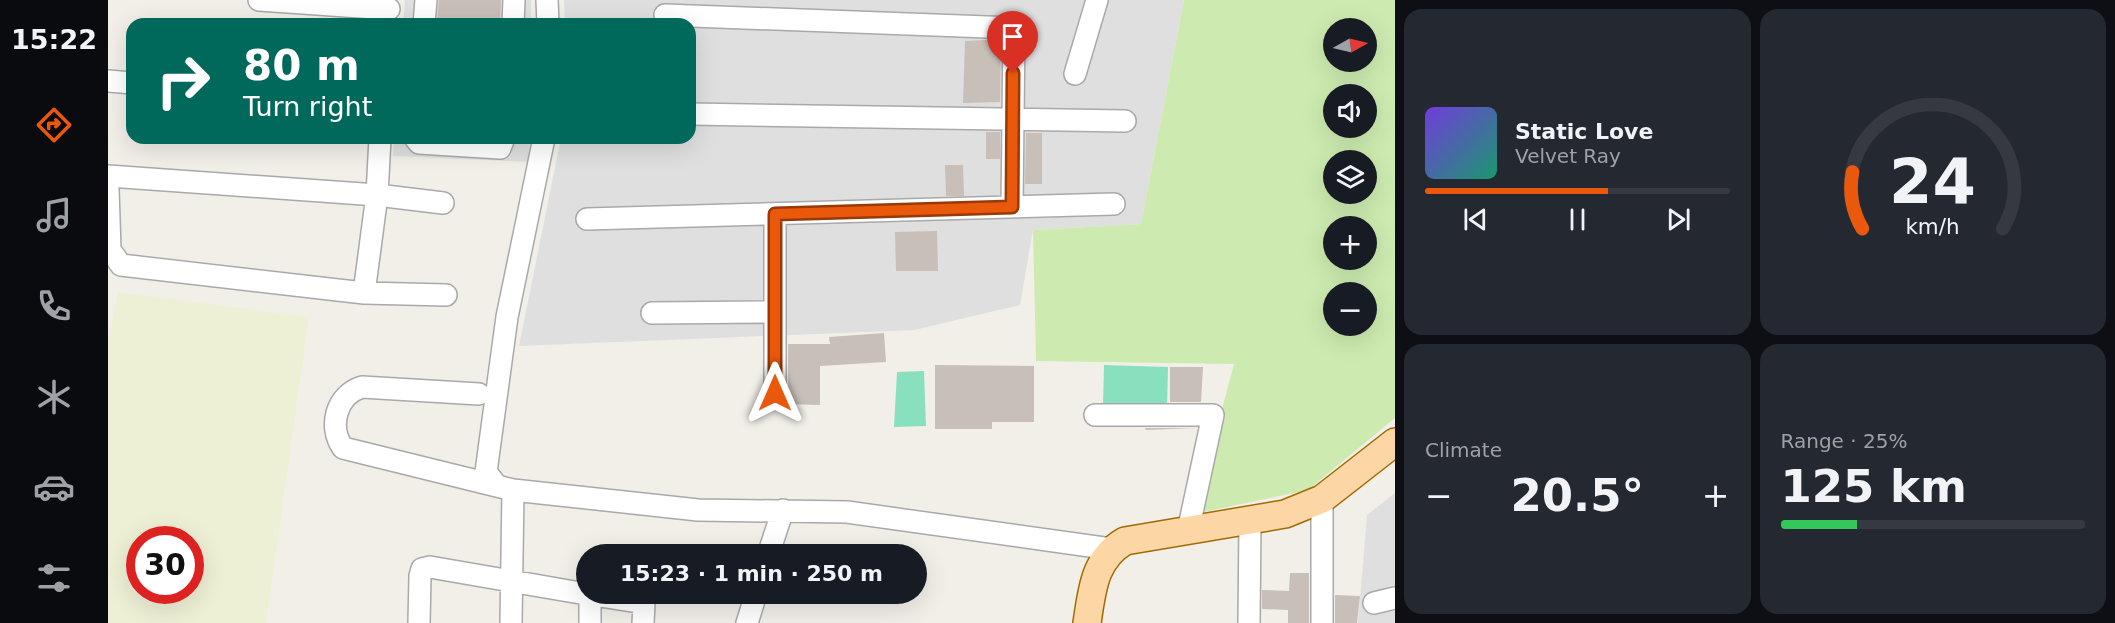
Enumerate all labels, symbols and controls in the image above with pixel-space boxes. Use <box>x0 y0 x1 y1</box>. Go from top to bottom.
pin <box>987 11 1038 73</box>
north arrow <box>1323 18 1377 72</box>
map controls <box>1323 18 1377 336</box>
icon: arrive <box>996 20 1029 53</box>
text: 15:22 <box>11 24 97 55</box>
text: 80 m <box>243 41 360 90</box>
icon: right <box>144 42 222 120</box>
button: sound <box>1323 84 1377 138</box>
text: Turn right <box>243 91 372 122</box>
icon: directions <box>33 104 75 146</box>
text: Static Love <box>1515 119 1653 144</box>
text: Velvet Ray <box>1515 144 1621 168</box>
text: 24 <box>1889 145 1976 218</box>
button: layers <box>1323 150 1377 204</box>
icon: music <box>33 194 75 236</box>
icon: previous <box>1459 203 1492 236</box>
icon: pause <box>1561 203 1594 236</box>
icon: next <box>1662 203 1695 236</box>
text: km/h <box>1906 214 1960 239</box>
button: + <box>1323 216 1377 270</box>
button: − <box>1323 282 1377 336</box>
icon: phone <box>33 285 75 327</box>
position arrow <box>743 361 807 425</box>
icon: climate <box>33 376 75 418</box>
text: Range · 25% <box>1781 429 1907 453</box>
text: Climate <box>1425 438 1502 462</box>
text: 125 km <box>1781 460 1967 513</box>
icon: car <box>33 466 75 508</box>
text: 20.5° <box>1510 469 1644 522</box>
text: − <box>1425 476 1453 515</box>
text: + <box>1702 476 1730 515</box>
speed limit sign: 30 <box>126 526 204 604</box>
icon: filters <box>33 557 75 599</box>
text: 15:23 · 1 min · 250 m <box>620 561 883 586</box>

